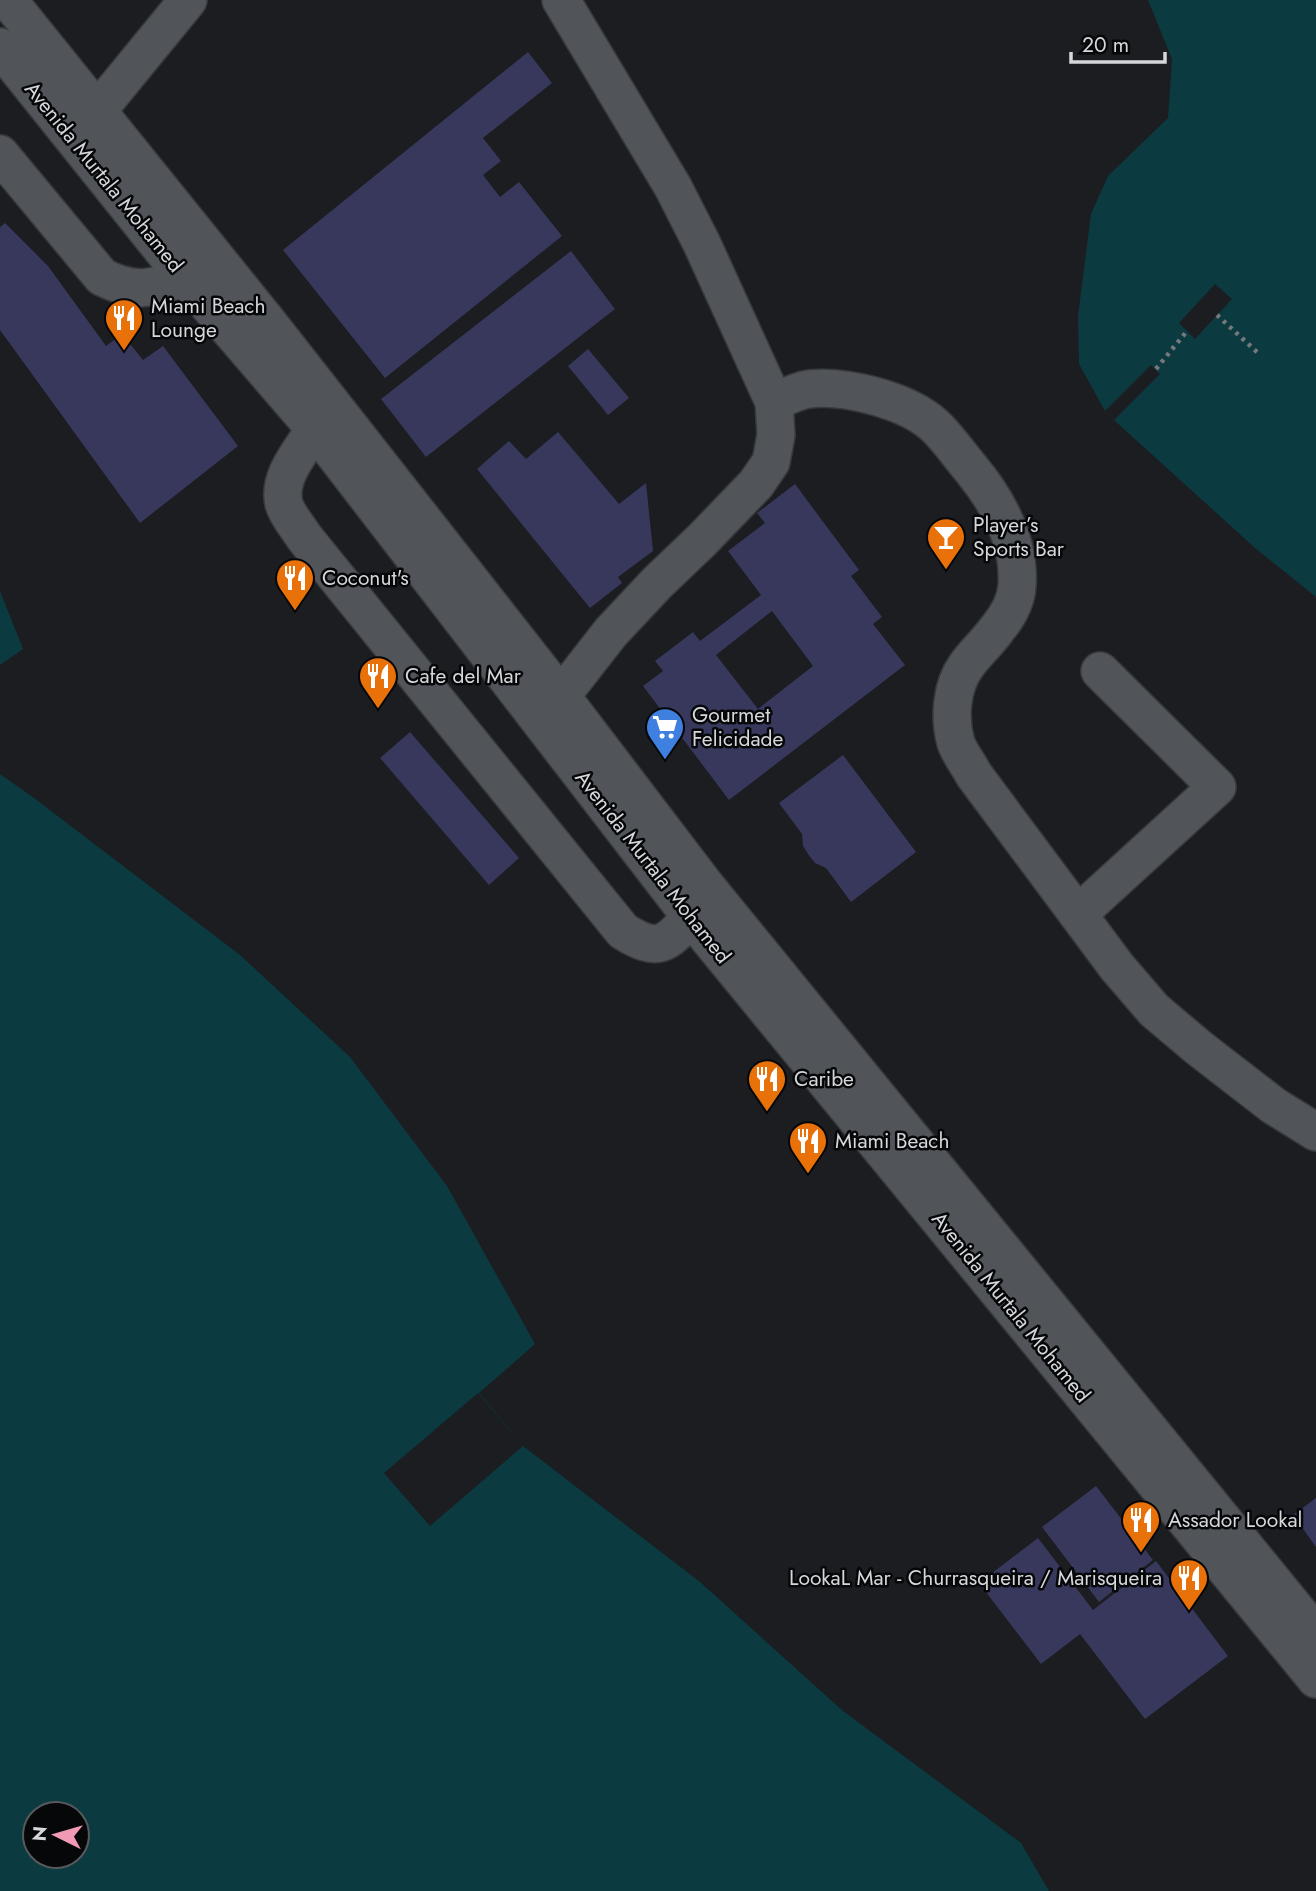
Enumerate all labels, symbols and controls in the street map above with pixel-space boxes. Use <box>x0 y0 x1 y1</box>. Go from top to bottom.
scale bar <box>1071 21 1166 65</box>
text: 20 m <box>1082 30 1129 60</box>
street label: Avenida Murtala Mohamed <box>18 75 190 279</box>
place label: Miami Beach Lounge <box>151 291 265 345</box>
restaurant icon: Miami Beach Lounge <box>103 297 145 352</box>
place label: Player’s Sports Bar <box>973 510 1065 564</box>
bar icon: Player’s Sports Bar <box>925 516 967 571</box>
restaurant icon: Coconut's <box>274 557 316 612</box>
place label: Coconut's <box>322 563 409 593</box>
restaurant icon: Cafe del Mar <box>357 655 399 710</box>
place label: Cafe del Mar <box>405 661 522 691</box>
place label: Gourmet Felicidade <box>692 700 784 754</box>
supermarket icon: Gourmet Felicidade <box>644 706 686 761</box>
street label: Avenida Murtala Mohamed <box>568 764 738 970</box>
restaurant icon: Caribe <box>746 1058 788 1113</box>
place label: Caribe <box>794 1064 854 1094</box>
restaurant icon: Miami Beach <box>787 1120 829 1175</box>
place label: Miami Beach <box>835 1126 949 1156</box>
street label: Avenida Murtala Mohamed <box>925 1205 1097 1409</box>
restaurant icon: Assador Lookal <box>1120 1499 1162 1554</box>
place label: Assador Lookal <box>1168 1505 1302 1535</box>
restaurant icon: LookaL Mar - Churrasqueira / Marisqueira <box>1168 1557 1210 1612</box>
place label: LookaL Mar - Churrasqueira / Marisqueira <box>789 1563 1162 1593</box>
north arrow <box>21 1800 91 1870</box>
text: N <box>25 1825 54 1842</box>

